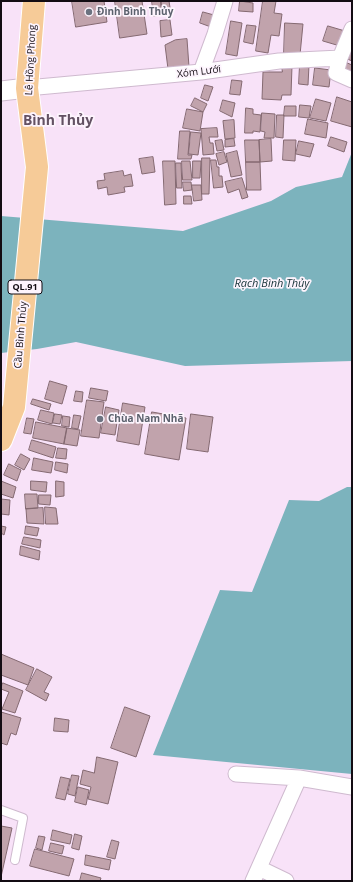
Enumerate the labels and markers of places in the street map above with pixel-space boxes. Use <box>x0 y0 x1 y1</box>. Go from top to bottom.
place label: Đình Bình Thủy <box>97 6 173 18</box>
marker: Đình Bình Thủy <box>84 7 94 17</box>
place label: Chùa Nam Nhã <box>108 413 183 425</box>
marker: Chùa Nam Nhã <box>95 414 105 424</box>

